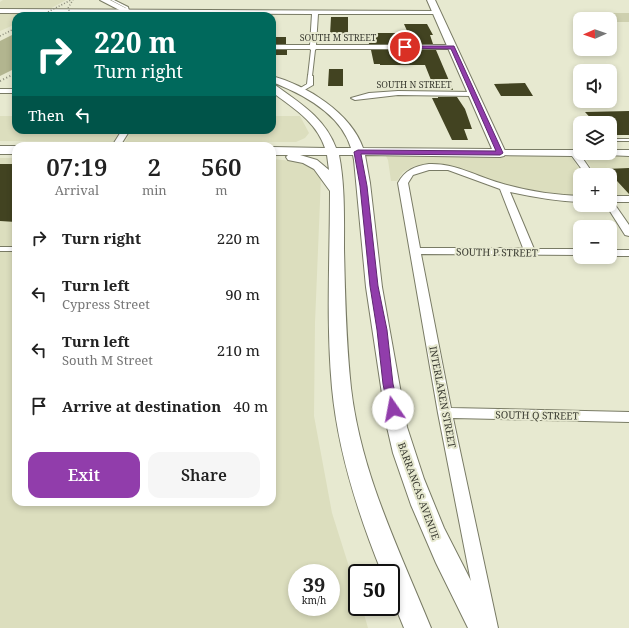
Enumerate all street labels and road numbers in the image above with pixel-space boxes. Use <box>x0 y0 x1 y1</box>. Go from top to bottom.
street label: SOUTH M STREET <box>300 31 377 44</box>
street label: SOUTH N STREET <box>376 78 452 91</box>
street label: SOUTH P STREET <box>456 244 538 260</box>
street label: INTERLAKEN STREET <box>426 345 460 449</box>
street label: SOUTH Q STREET <box>495 407 579 423</box>
street label: BARRANCAS AVENUE <box>395 440 443 542</box>

